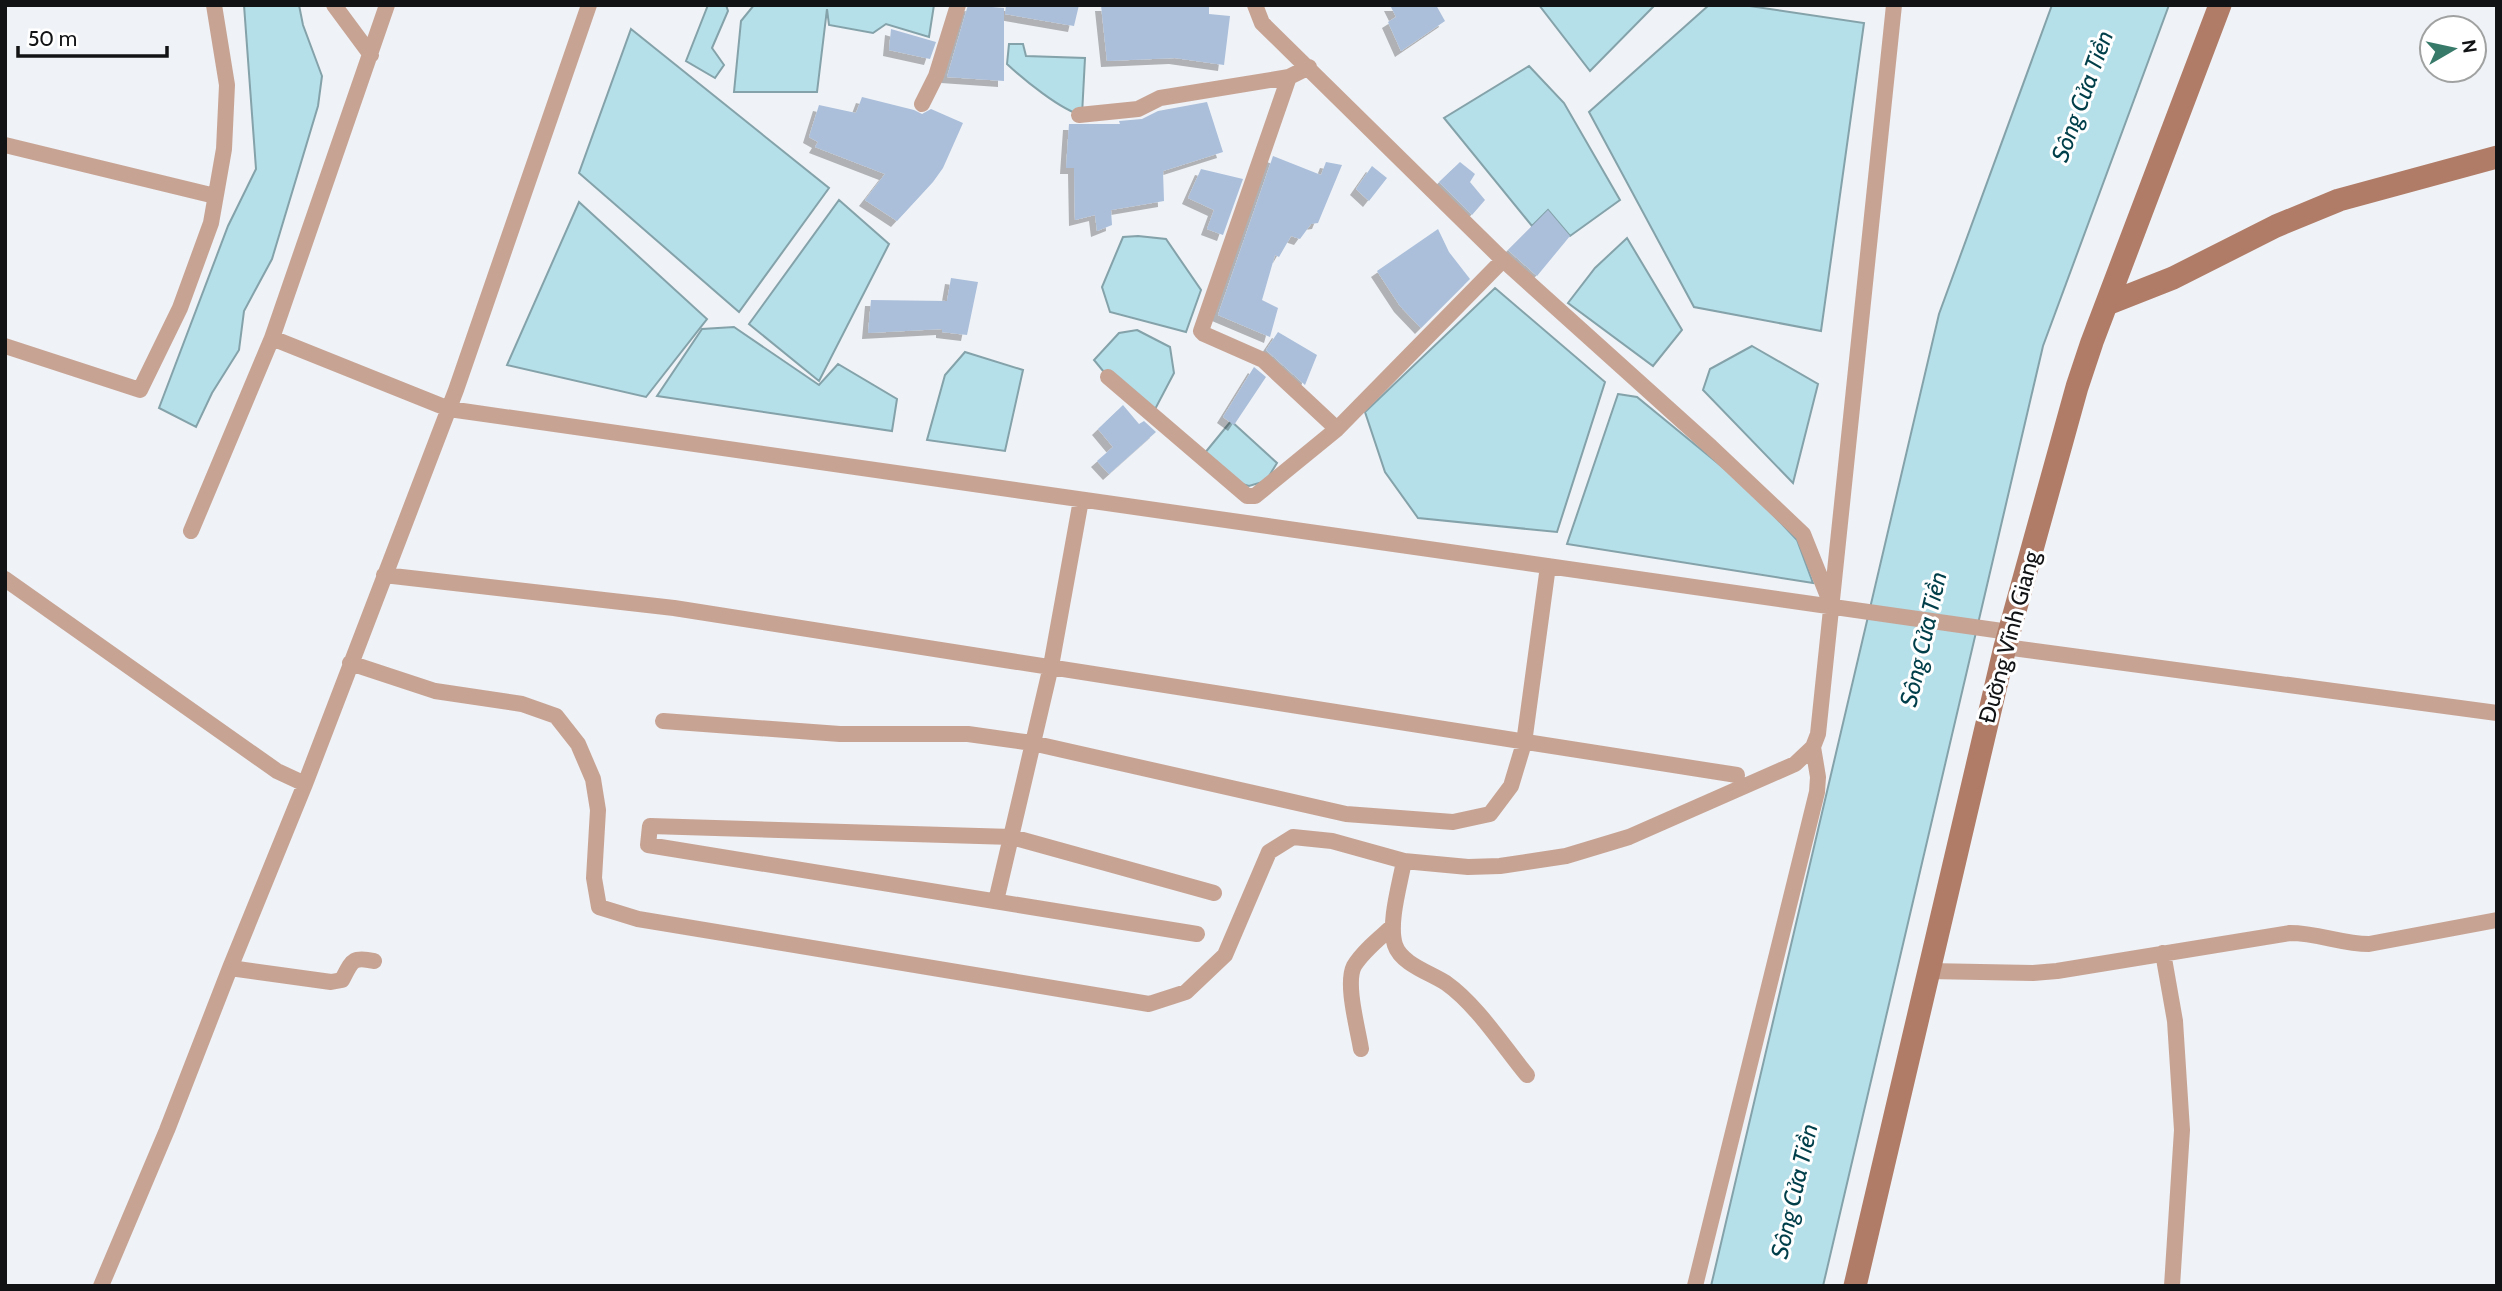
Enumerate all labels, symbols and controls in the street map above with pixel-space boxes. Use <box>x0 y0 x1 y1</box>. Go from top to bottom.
scale bar <box>18 14 166 58</box>
north arrow <box>2418 14 2488 84</box>
text: 50 m <box>28 26 77 51</box>
water label: Sông Cửa Tiền <box>2045 26 2119 166</box>
text: N <box>2457 38 2482 55</box>
street label: Đường Vĩnh Giang <box>1973 547 2046 726</box>
water label: Sông Cửa Tiền <box>1893 569 1953 709</box>
water label: Sông Cửa Tiền <box>1764 1121 1824 1261</box>

